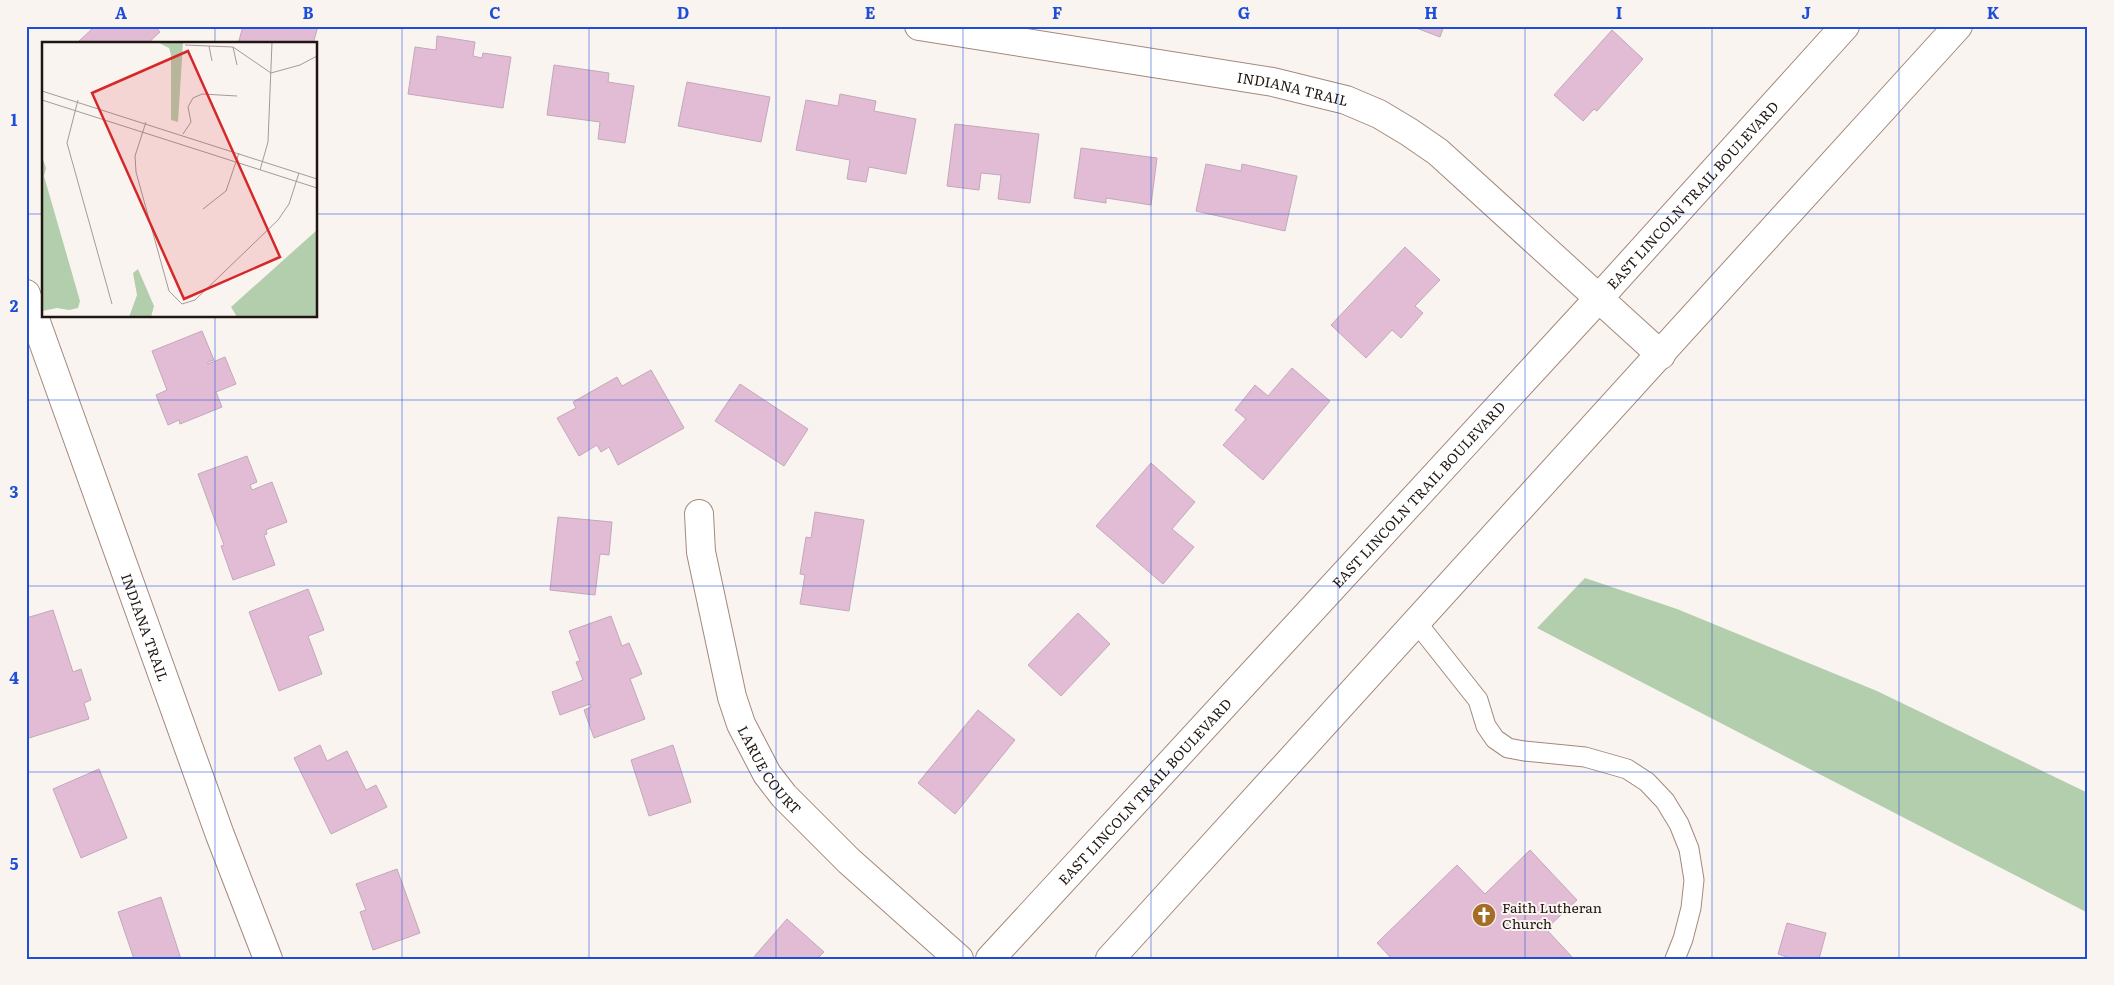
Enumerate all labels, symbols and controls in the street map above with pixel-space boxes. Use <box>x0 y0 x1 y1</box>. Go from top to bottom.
text: A <box>115 0 127 24</box>
text: B <box>302 0 314 24</box>
text: C <box>489 0 501 24</box>
text: D <box>677 0 689 24</box>
text: E <box>865 0 876 24</box>
text: F <box>1052 0 1062 24</box>
text: G <box>1238 0 1250 24</box>
text: H <box>1424 0 1438 24</box>
text: I <box>1616 0 1622 24</box>
text: J <box>1801 0 1811 24</box>
text: K <box>1987 0 2000 24</box>
inset map <box>42 42 318 318</box>
street label: INDIANA TRAIL <box>1236 66 1351 110</box>
street label: EAST LINCOLN TRAIL BOULEVARD <box>1602 96 1783 293</box>
text: 1 <box>11 107 18 131</box>
text: 2 <box>10 293 19 317</box>
street label: EAST LINCOLN TRAIL BOULEVARD <box>1327 396 1510 592</box>
text: 3 <box>10 479 19 503</box>
street label: INDIANA TRAIL <box>117 570 174 684</box>
text: 4 <box>9 665 19 689</box>
street label: EAST LINCOLN TRAIL BOULEVARD <box>1053 693 1236 889</box>
street label: LARUE COURT <box>733 722 806 818</box>
text: 5 <box>10 851 19 875</box>
place label: Faith Lutheran Church <box>1502 897 1602 933</box>
church icon: Faith Lutheran Church <box>1471 902 1497 928</box>

